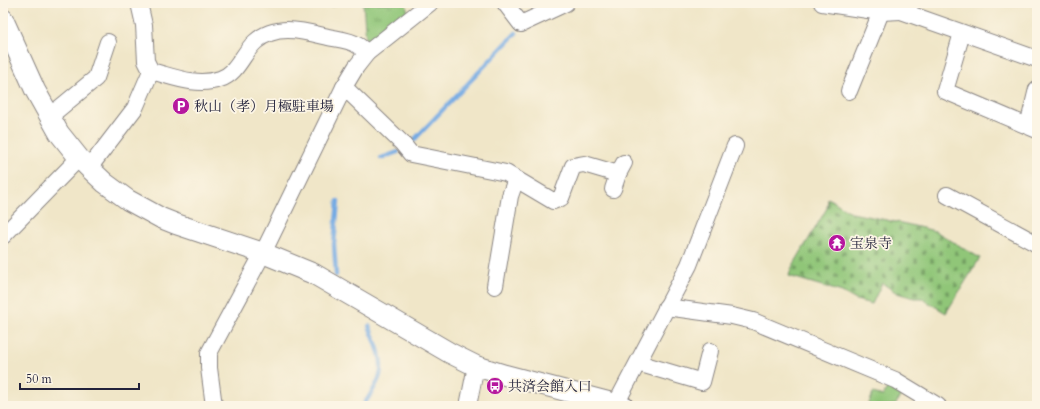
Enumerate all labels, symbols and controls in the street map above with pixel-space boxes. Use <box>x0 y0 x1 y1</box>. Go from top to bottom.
parking icon: 秋山（孝）月極駐車場 <box>171 96 191 116</box>
place label: 秋山（孝）月極駐車場 <box>194 97 334 116</box>
temple icon: 宝泉寺 <box>827 233 847 253</box>
place label: 宝泉寺 <box>850 234 892 253</box>
scale bar <box>20 365 139 391</box>
text: 50 m <box>26 371 53 387</box>
bus stop icon: 共済会館入口 <box>485 376 505 396</box>
place label: 共済会館入口 <box>508 377 592 396</box>

